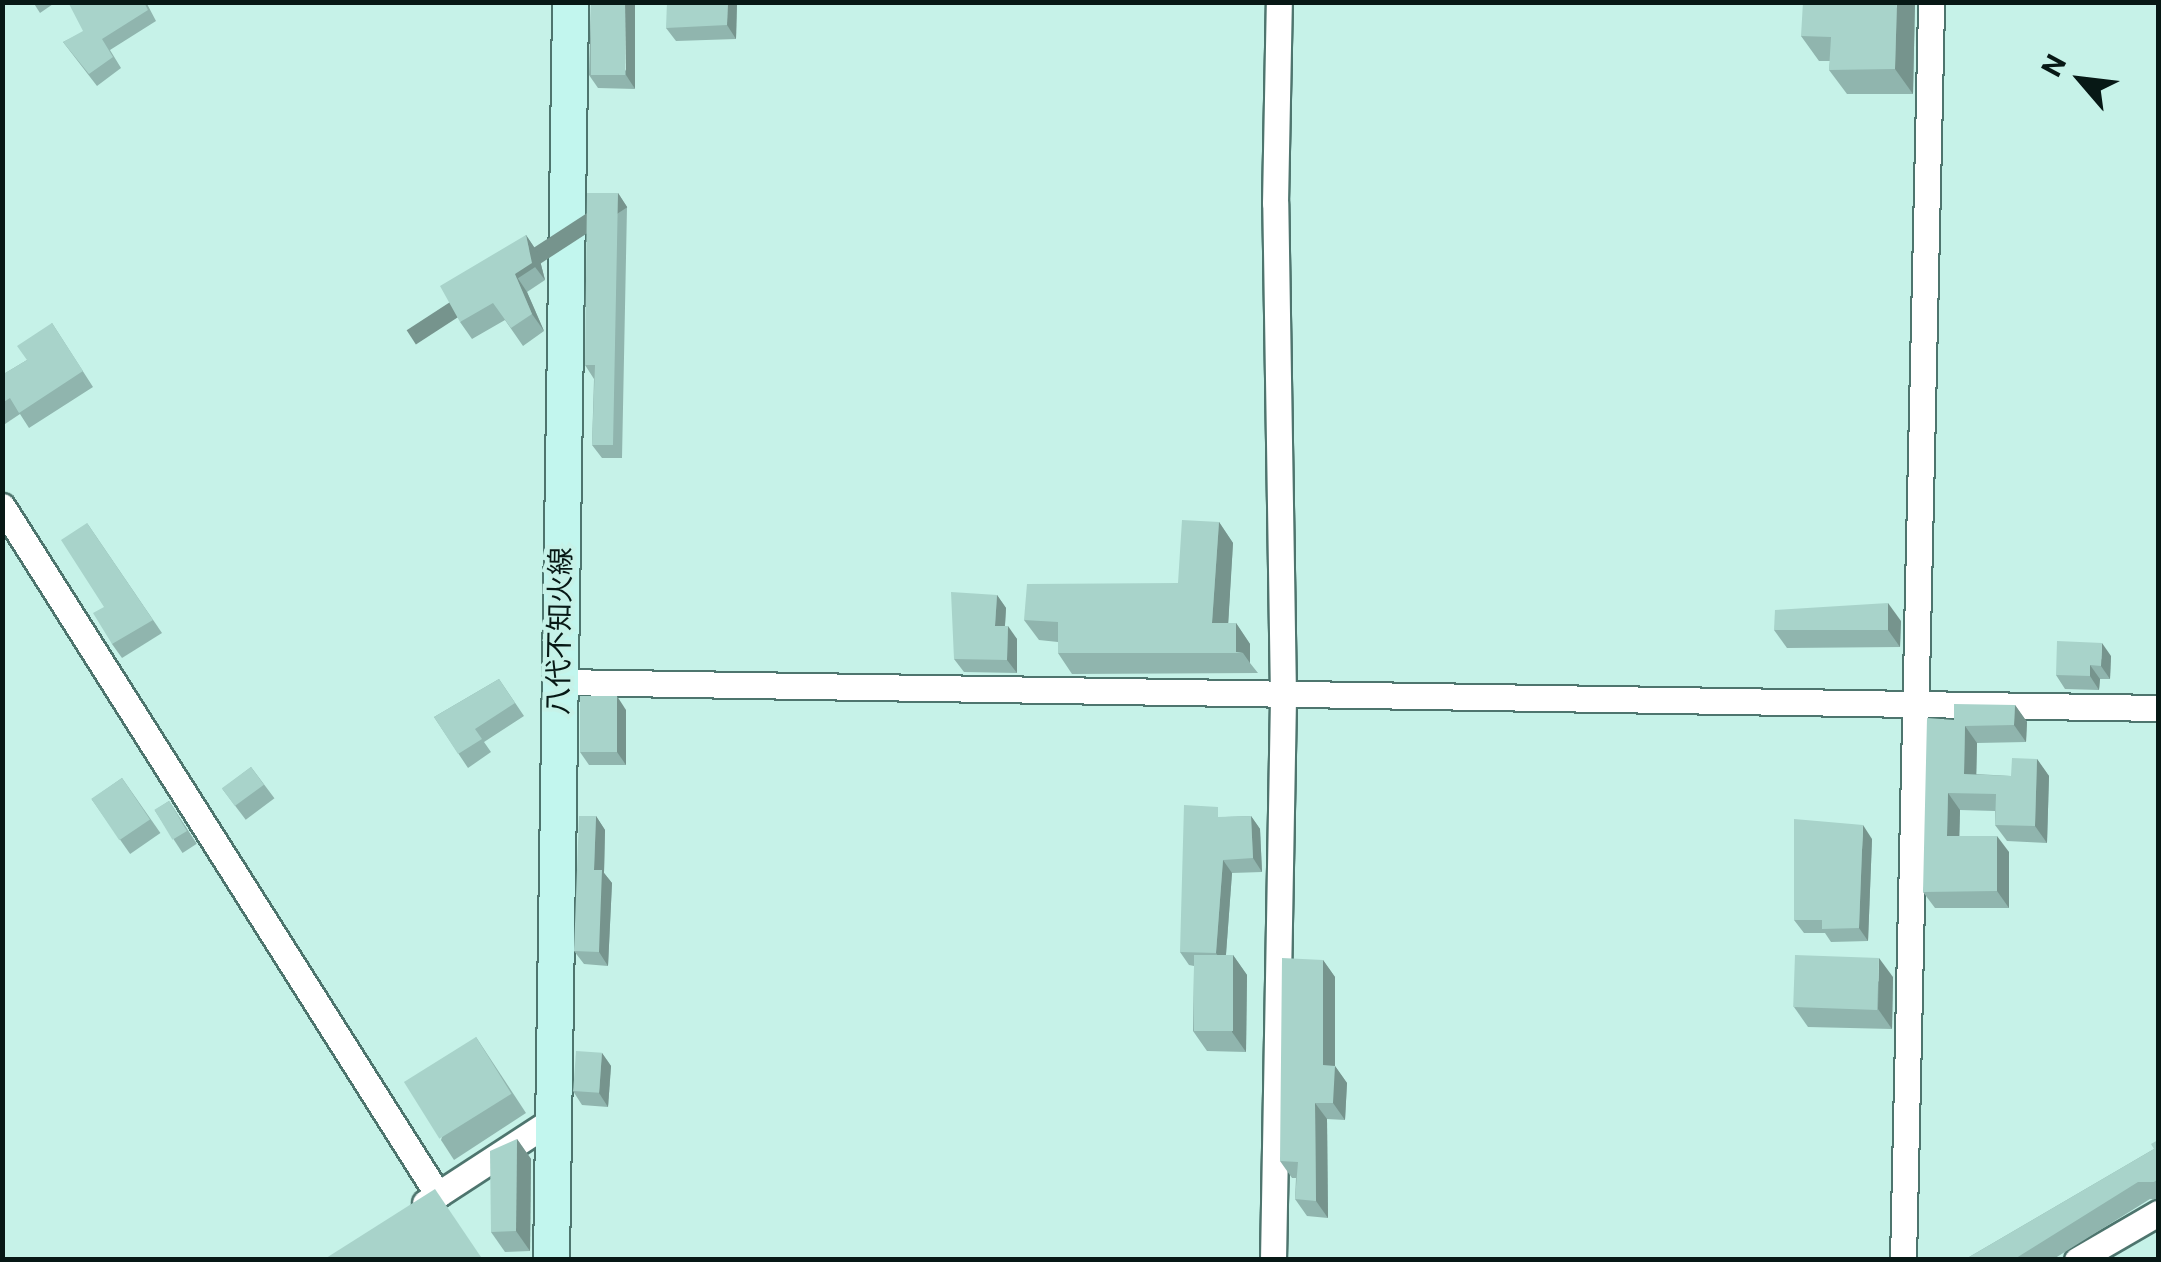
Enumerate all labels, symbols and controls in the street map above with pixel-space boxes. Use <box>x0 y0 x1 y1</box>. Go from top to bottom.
north arrow <box>2031 30 2131 130</box>
text: N <box>2035 49 2073 82</box>
street label: 八代不知火線 <box>542 547 578 715</box>

